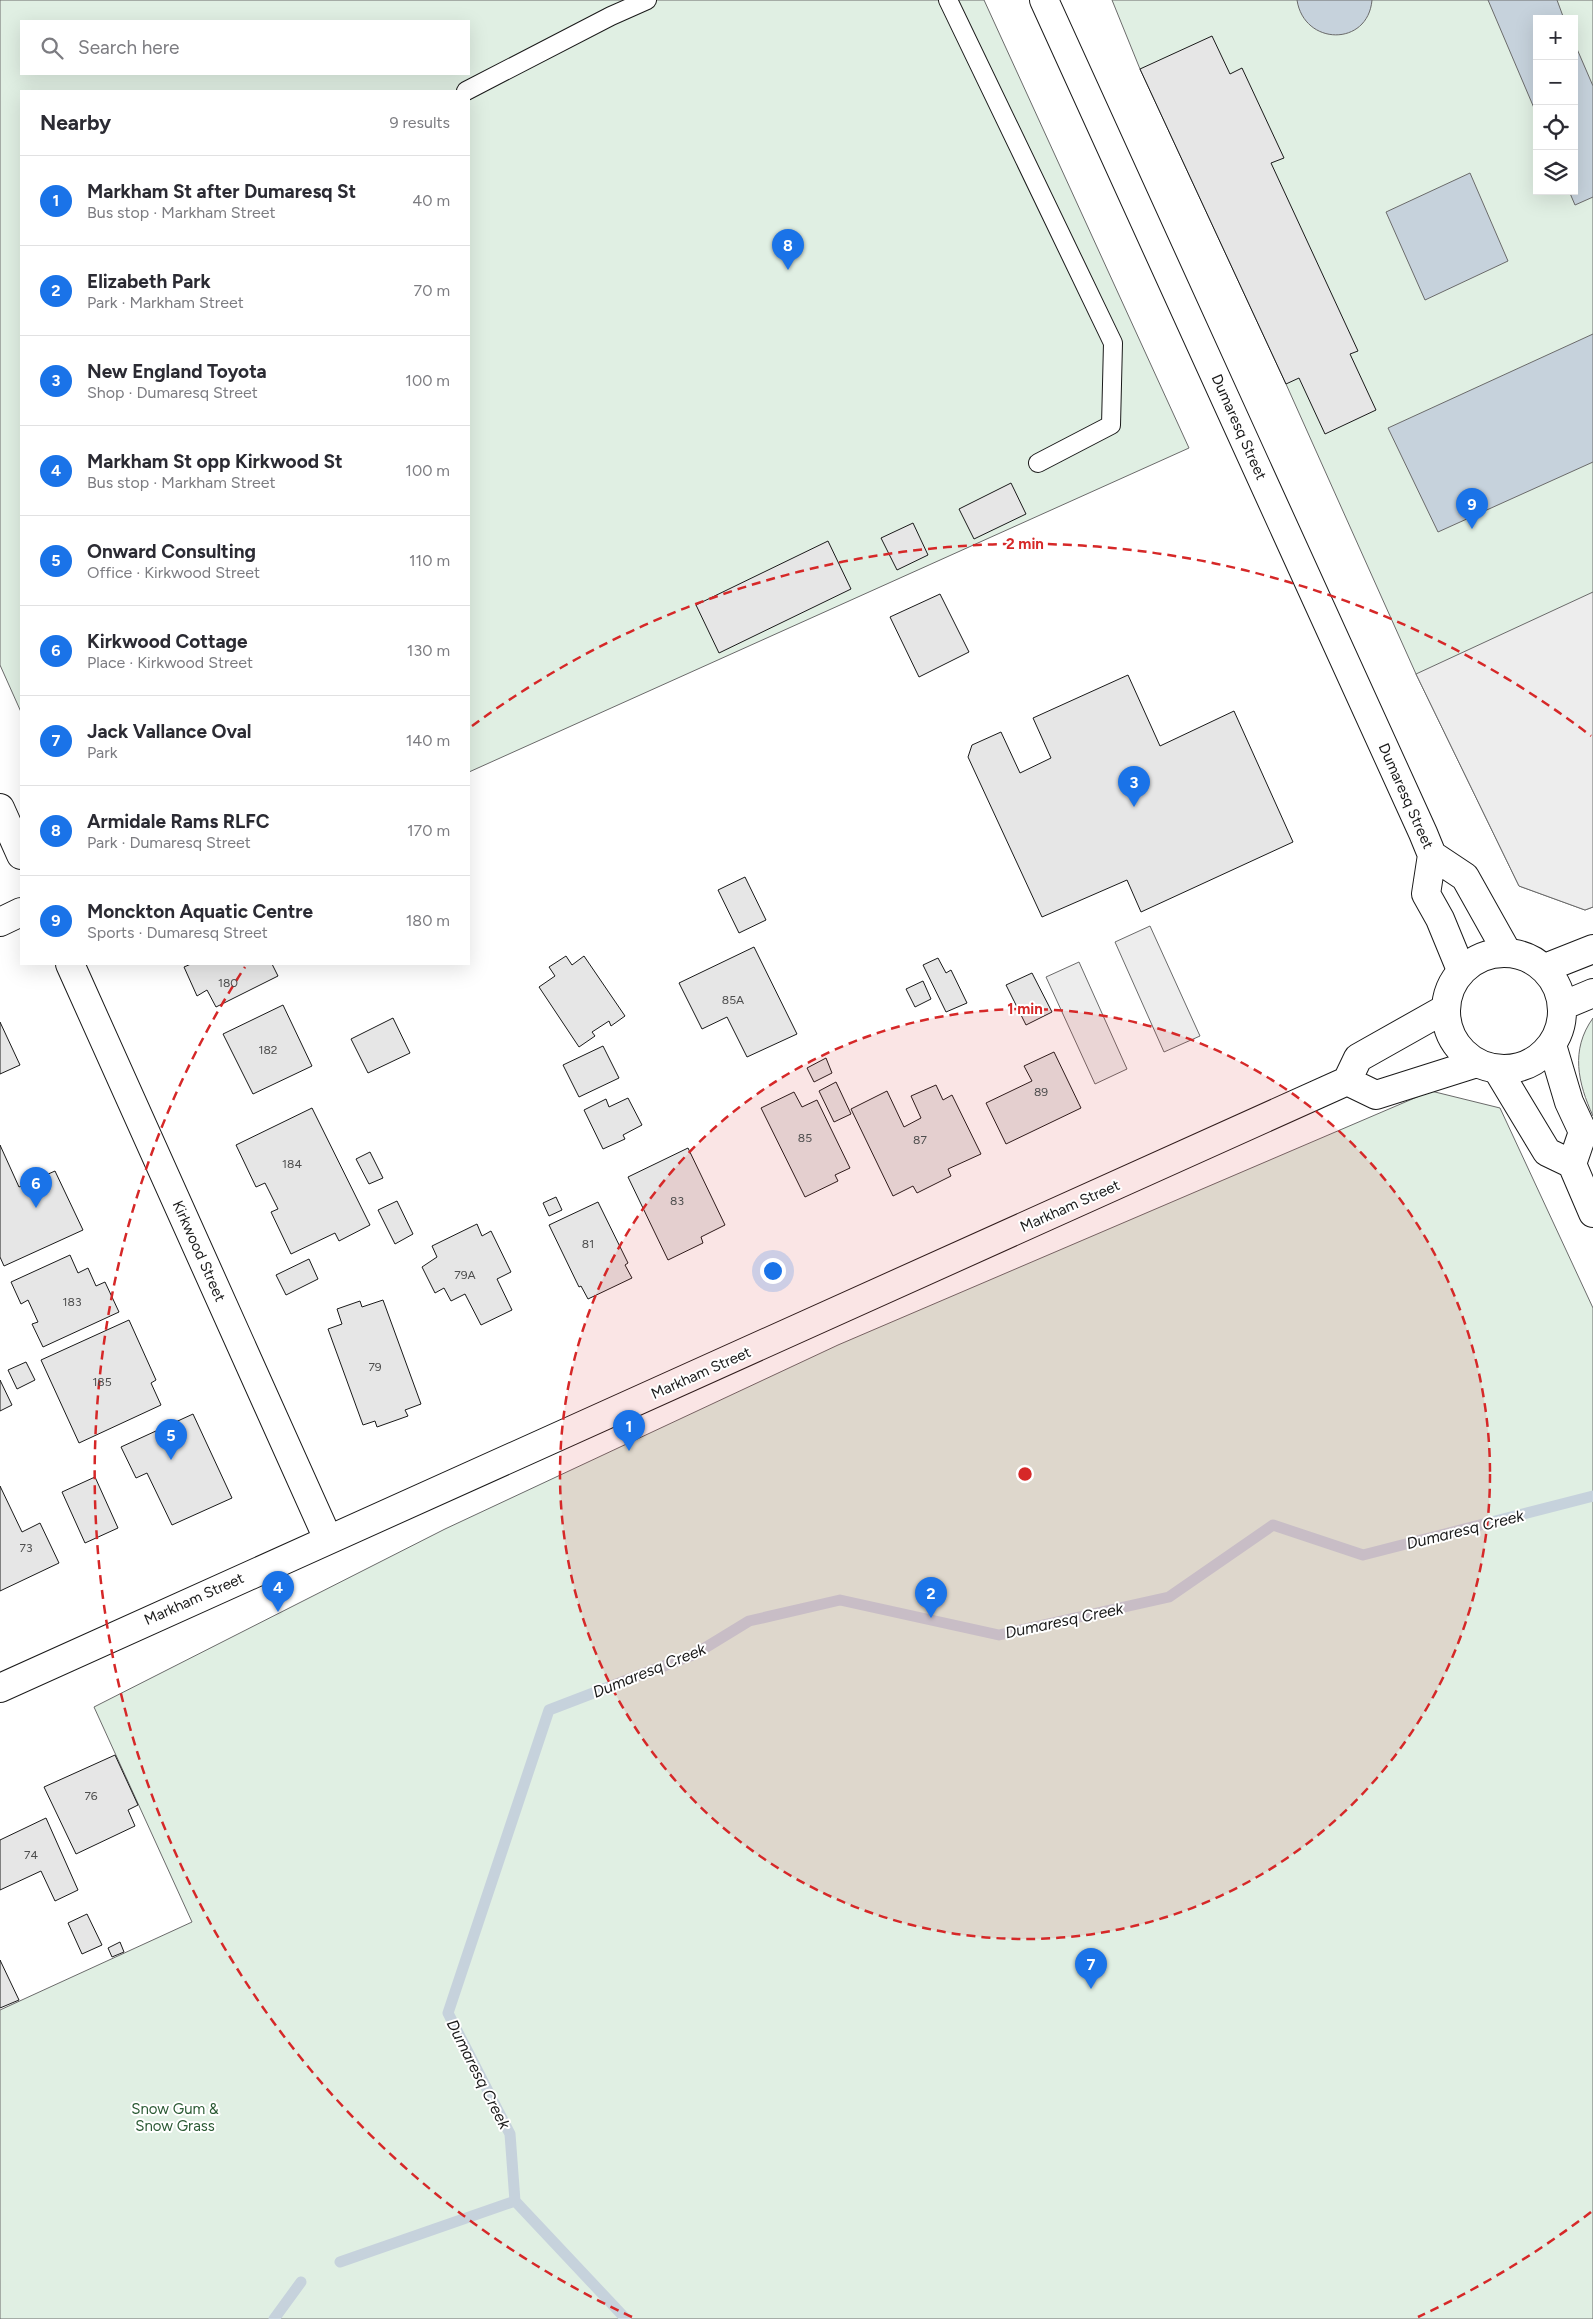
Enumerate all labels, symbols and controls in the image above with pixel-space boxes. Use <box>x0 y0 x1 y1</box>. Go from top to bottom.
map controls <box>1533 15 1578 195</box>
button: + <box>1533 15 1578 60</box>
search box <box>20 20 470 75</box>
icon: search <box>38 34 66 62</box>
text: Search here <box>78 36 180 59</box>
button: − <box>1533 60 1578 105</box>
button: locate <box>1533 105 1578 150</box>
text: Nearby <box>40 110 111 135</box>
text: 9 results <box>389 113 450 132</box>
button: layers <box>1533 150 1578 195</box>
text: Markham St after Dumaresq St <box>87 180 356 203</box>
text: 1 <box>53 191 59 210</box>
text: 40 m <box>412 191 450 210</box>
text: Bus stop · Markham Street <box>87 203 276 222</box>
pin: 8 <box>772 229 804 270</box>
text: Elizabeth Park <box>87 270 211 293</box>
text: 2 <box>51 281 61 300</box>
text: 70 m <box>414 281 450 300</box>
text: Park · Markham Street <box>87 293 244 312</box>
text: New England Toyota <box>87 360 267 383</box>
text: 3 <box>52 371 60 390</box>
text: 100 m <box>405 371 450 390</box>
street label: Dumaresq Street <box>1208 371 1270 483</box>
text: Shop · Dumaresq Street <box>87 383 258 402</box>
text: Markham St opp Kirkwood St <box>87 450 343 473</box>
text: 4 <box>51 461 61 480</box>
text: 100 m <box>405 461 450 480</box>
text: Bus stop · Markham Street <box>87 473 276 492</box>
pin: 9 <box>1456 488 1488 529</box>
text: 2 min <box>1006 535 1044 553</box>
text: Onward Consulting <box>87 540 256 563</box>
text: 5 <box>51 551 61 570</box>
text: 110 m <box>409 551 450 570</box>
text: Office · Kirkwood Street <box>87 563 260 582</box>
text: Kirkwood Cottage <box>87 630 248 653</box>
text: 6 <box>51 641 61 660</box>
text: 130 m <box>407 641 450 660</box>
text: Place · Kirkwood Street <box>87 653 253 672</box>
text: Jack Vallance Oval <box>87 720 252 743</box>
text: 7 <box>52 731 60 750</box>
text: 140 m <box>406 731 450 750</box>
street label: Dumaresq Street <box>1375 740 1437 852</box>
text: Park <box>87 743 117 762</box>
pin: 3 <box>1118 766 1150 807</box>
text: Armidale Rams RLFC <box>87 810 270 833</box>
text: 8 <box>51 821 61 840</box>
text: 170 m <box>407 821 450 840</box>
text: Park · Dumaresq Street <box>87 833 251 852</box>
text: Monckton Aquatic Centre <box>87 900 313 923</box>
text: 9 <box>51 911 61 930</box>
text: 180 m <box>406 911 450 930</box>
text: Sports · Dumaresq Street <box>87 923 268 942</box>
house number: 180 <box>218 976 238 990</box>
house number: 85A <box>722 993 744 1007</box>
text: 1 min <box>1007 1000 1043 1018</box>
house number: 182 <box>258 1043 278 1057</box>
house number: 89 <box>1034 1085 1048 1099</box>
house number: 85 <box>798 1131 812 1145</box>
house number: 87 <box>913 1133 927 1147</box>
house number: 184 <box>282 1157 302 1171</box>
pin: 6 <box>20 1167 52 1208</box>
street label: Markham Street <box>1017 1176 1123 1236</box>
house number: 83 <box>670 1194 684 1208</box>
street label: Kirkwood Street <box>169 1198 229 1304</box>
house number: 81 <box>582 1237 594 1251</box>
your location <box>760 1258 786 1284</box>
house number: 79A <box>454 1268 476 1282</box>
house number: 183 <box>63 1295 81 1309</box>
street label: Markham Street <box>648 1343 754 1403</box>
house number: 79 <box>368 1360 382 1374</box>
house number: 185 <box>92 1375 112 1389</box>
pin: 1 <box>613 1410 645 1451</box>
pin: 5 <box>155 1419 187 1460</box>
centre of rings <box>1016 1465 1034 1483</box>
water label: Dumaresq Creek <box>1404 1505 1527 1553</box>
house number: 73 <box>20 1541 32 1555</box>
street label: Markham Street <box>141 1569 247 1629</box>
pin: 4 <box>262 1571 294 1612</box>
pin: 2 <box>915 1577 947 1618</box>
water label: Dumaresq Creek <box>1003 1598 1126 1642</box>
water label: Dumaresq Creek <box>590 1639 710 1702</box>
house number: 76 <box>84 1789 98 1803</box>
house number: 74 <box>24 1848 38 1862</box>
pin: 7 <box>1075 1948 1107 1989</box>
water label: Dumaresq Creek <box>443 2016 515 2133</box>
park label: Snow Gum & Snow Grass <box>131 2100 219 2135</box>

